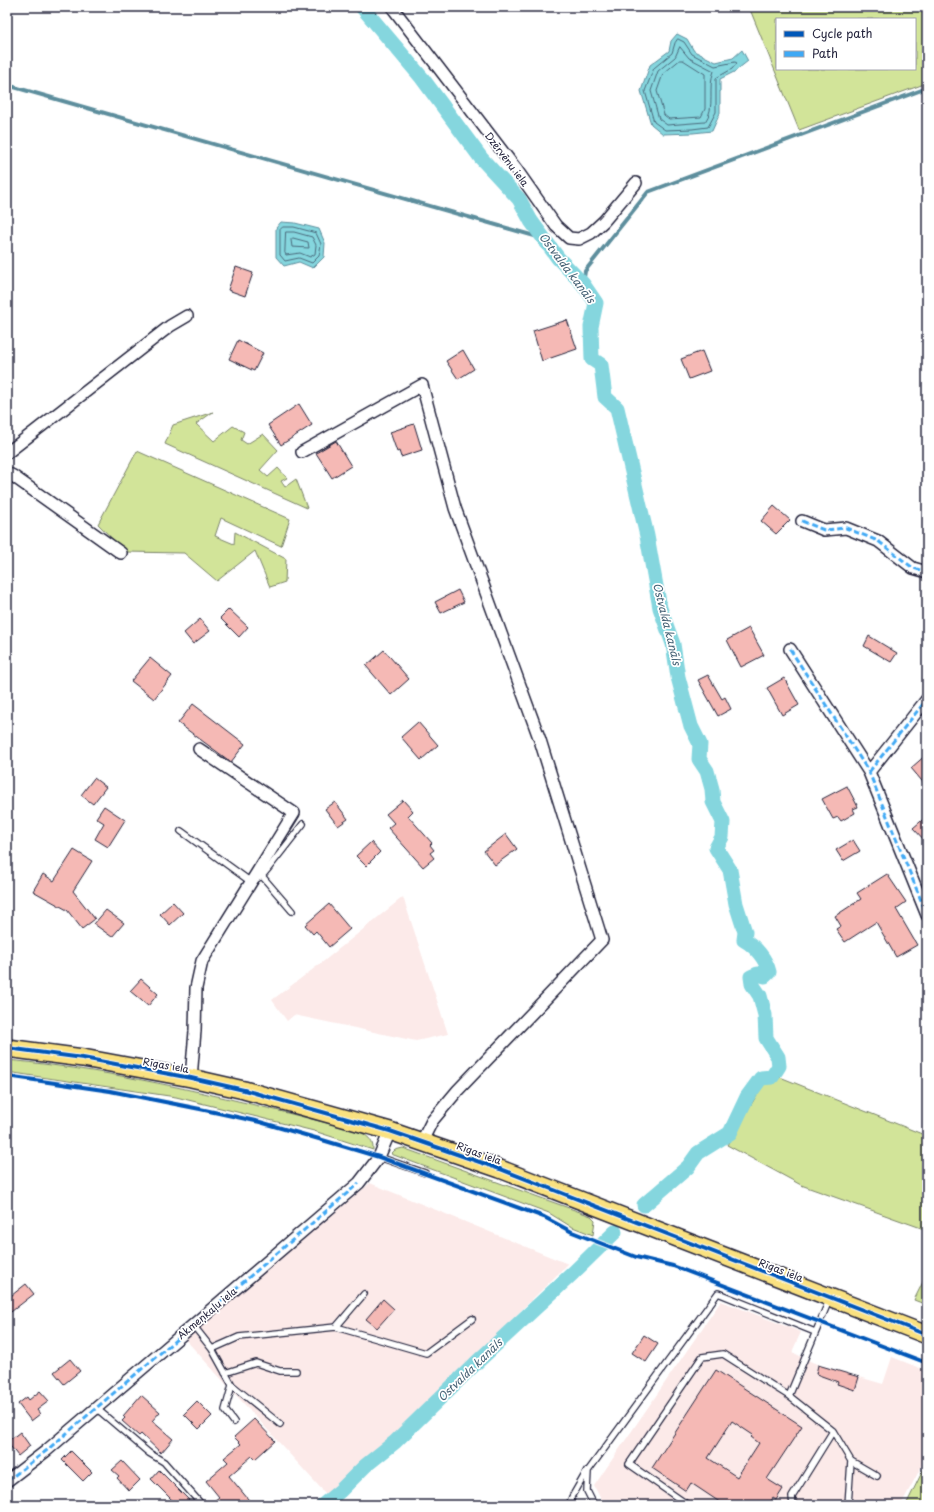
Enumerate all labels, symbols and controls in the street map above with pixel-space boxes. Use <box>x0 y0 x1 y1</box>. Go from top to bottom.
legend <box>776 18 916 70</box>
text: Cycle path <box>812 24 873 42</box>
text: Path <box>812 44 838 62</box>
street label: Dzērvēnu iela <box>482 128 533 190</box>
water label: Ostvalda kanāls <box>535 229 600 307</box>
water label: Ostvalda kanāls <box>649 581 686 668</box>
street label: Rīgas iela <box>142 1053 191 1076</box>
street label: Rīgas iela <box>455 1138 504 1168</box>
street label: Rīgas iela <box>757 1254 806 1285</box>
street label: Akmeņkaļu iela <box>174 1283 240 1342</box>
water label: Ostvalda kanāls <box>433 1334 507 1405</box>

